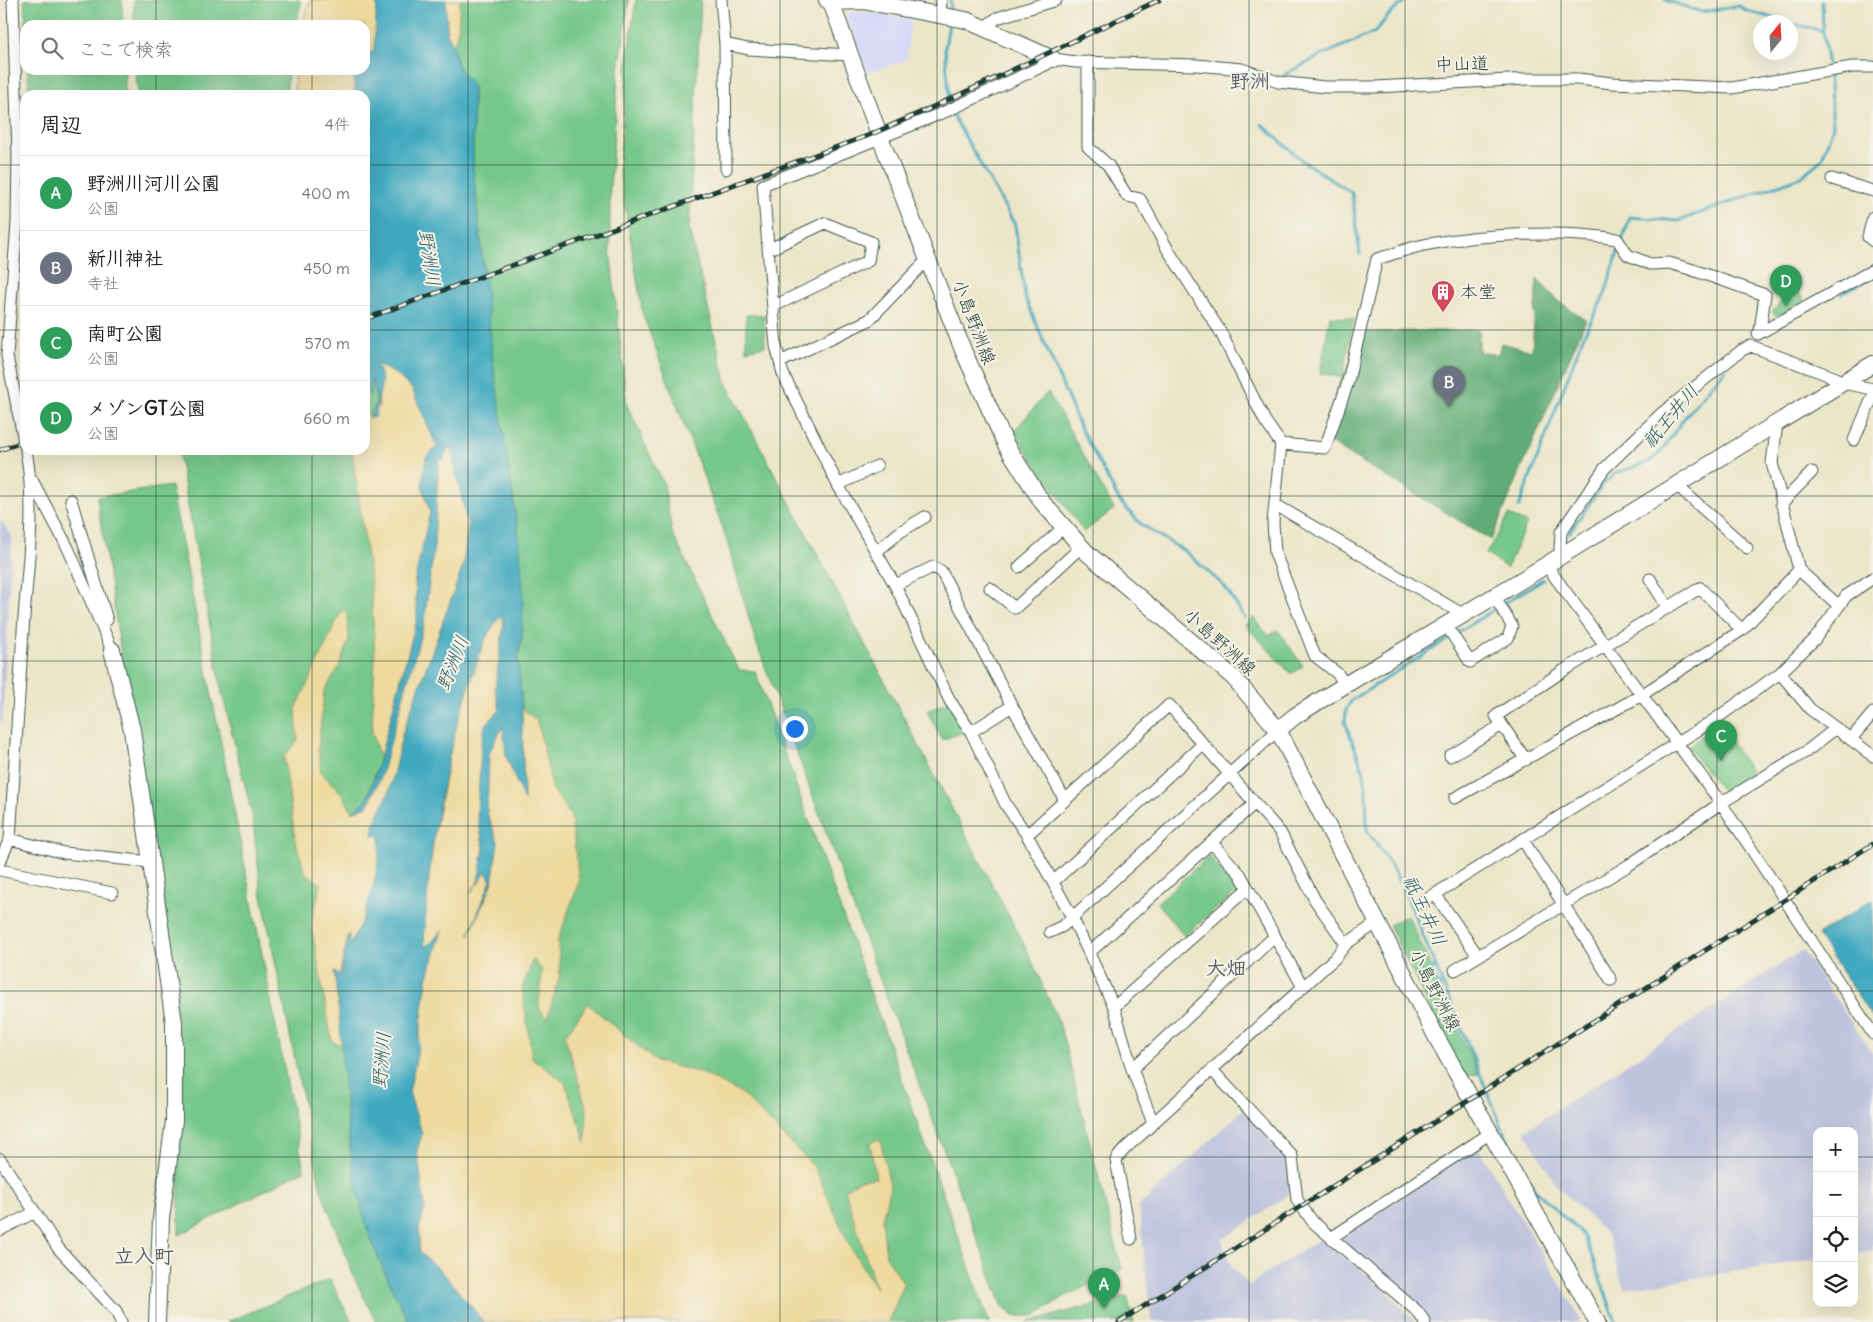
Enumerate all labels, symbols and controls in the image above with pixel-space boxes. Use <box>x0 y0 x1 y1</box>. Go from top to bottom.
north arrow <box>1753 15 1798 60</box>
search box <box>20 20 370 75</box>
icon: search <box>38 34 66 62</box>
text: ここで検索 <box>78 37 173 61</box>
street label: 中山道 <box>1435 51 1489 76</box>
district label: 野洲 <box>1230 68 1270 93</box>
text: 周辺 <box>40 111 82 138</box>
text: 4件 <box>325 114 350 134</box>
text: 野洲川河川公園 <box>87 171 220 195</box>
text: A <box>51 183 61 203</box>
text: 400 m <box>302 183 350 203</box>
text: 公園 <box>87 198 119 218</box>
water label: 野洲川 <box>414 228 446 288</box>
text: 新川神社 <box>87 246 163 270</box>
text: B <box>51 258 61 278</box>
text: 450 m <box>303 258 350 278</box>
pin: D <box>1770 265 1802 306</box>
text: 寺社 <box>87 273 119 293</box>
street label: 小島野洲線 <box>948 276 1001 368</box>
building icon: 本堂 <box>1430 279 1456 313</box>
place label: 本堂 <box>1460 280 1496 303</box>
text: 南町公園 <box>87 321 163 345</box>
text: C <box>51 333 61 353</box>
text: 570 m <box>305 333 350 353</box>
text: 公園 <box>87 348 119 368</box>
pin: B <box>1433 366 1465 407</box>
water label: 祇王井川 <box>1636 379 1704 453</box>
text: メゾンGT公園 <box>87 396 206 420</box>
text: D <box>50 408 62 428</box>
text: 660 m <box>303 408 350 428</box>
text: 公園 <box>87 423 119 443</box>
street label: 小島野洲線 <box>1179 603 1261 680</box>
water label: 野洲川 <box>430 632 474 694</box>
your location <box>782 716 808 742</box>
pin: C <box>1705 720 1737 761</box>
water label: 祇王井川 <box>1398 870 1452 950</box>
street label: 小島野洲線 <box>1405 944 1466 1035</box>
district label: 大畑 <box>1206 955 1246 980</box>
water label: 野洲川 <box>367 1031 395 1089</box>
map controls <box>1813 1127 1858 1307</box>
button: + <box>1813 1127 1858 1172</box>
button: − <box>1813 1172 1858 1217</box>
button: locate <box>1813 1217 1858 1262</box>
district label: 立入町 <box>114 1243 174 1268</box>
button: layers <box>1813 1262 1858 1307</box>
pin: A <box>1088 1268 1120 1309</box>

